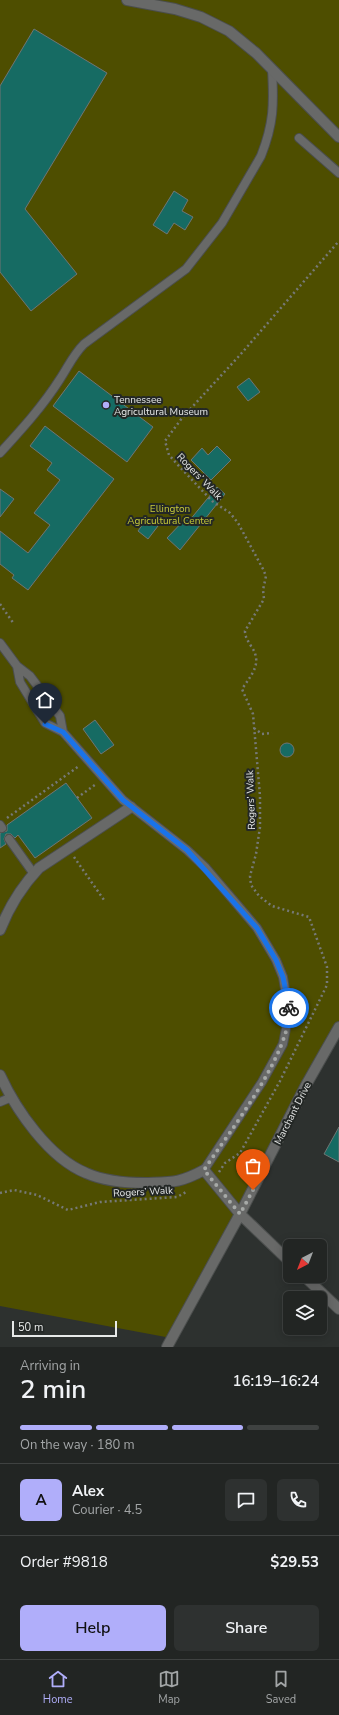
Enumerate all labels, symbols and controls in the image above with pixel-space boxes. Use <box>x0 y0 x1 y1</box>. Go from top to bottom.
place label: Tennessee Agricultural Museum <box>114 393 208 419</box>
marker: Tennessee Agricultural Museum <box>101 400 111 410</box>
street label: Rogers’ Walk <box>173 450 226 504</box>
park label: Ellington Agricultural Center <box>127 502 213 528</box>
pin <box>28 683 62 724</box>
icon: home <box>34 689 56 711</box>
street label: Rogers’ Walk <box>243 769 259 830</box>
courier <box>269 988 309 1028</box>
icon: bike <box>278 997 300 1019</box>
street label: Marchant Drive <box>271 1080 315 1147</box>
pin <box>236 1149 270 1190</box>
icon: bag <box>242 1155 264 1177</box>
street label: Rogers’ Walk <box>113 1183 174 1201</box>
north arrow <box>283 1239 327 1283</box>
map controls <box>283 1239 327 1335</box>
button: layers <box>283 1291 327 1335</box>
scale bar <box>12 1319 117 1338</box>
text: 50 m <box>18 1320 43 1335</box>
text: Arriving in <box>20 1357 80 1375</box>
text: 16:19–16:24 <box>232 1371 319 1391</box>
text: 2 min <box>20 1372 86 1407</box>
text: On the way · 180 m <box>20 1436 135 1454</box>
button: chat <box>225 1479 267 1521</box>
button: phone <box>277 1479 319 1521</box>
text: Alex <box>72 1481 104 1501</box>
text: A <box>35 1490 47 1510</box>
text: Courier · 4.5 <box>72 1501 142 1519</box>
text: Order #9818 <box>20 1552 108 1572</box>
text: $29.53 <box>270 1552 319 1572</box>
button: Help <box>20 1605 166 1651</box>
button: Share <box>174 1605 319 1651</box>
tab: Home <box>43 1668 73 1707</box>
tab: Map <box>158 1668 180 1707</box>
tab: Saved <box>266 1668 296 1707</box>

